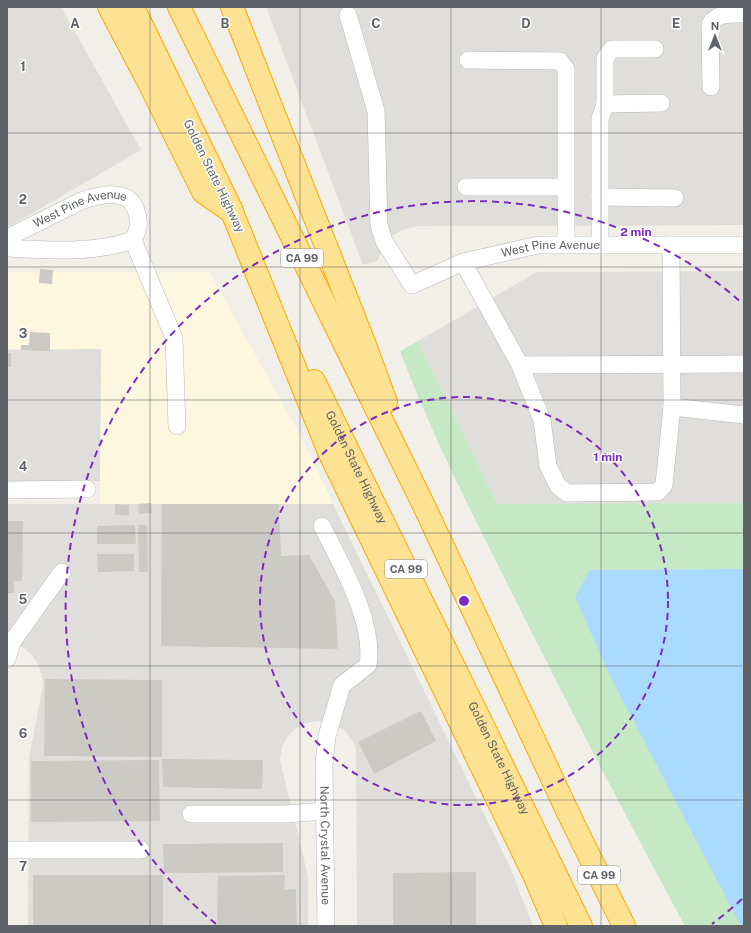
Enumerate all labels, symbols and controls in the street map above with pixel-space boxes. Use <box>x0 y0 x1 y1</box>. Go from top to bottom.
text: A <box>70 16 80 31</box>
text: B <box>221 16 230 31</box>
text: C <box>371 16 381 31</box>
text: D <box>521 16 531 31</box>
text: E <box>672 16 680 31</box>
north arrow <box>695 16 735 56</box>
text: N <box>711 20 719 32</box>
text: 1 <box>20 59 26 74</box>
street label: Golden State Highway <box>181 117 248 235</box>
street label: West Pine Avenue <box>31 188 130 231</box>
text: 2 <box>19 192 27 207</box>
text: 2 min <box>620 225 652 239</box>
street label: West Pine Avenue <box>500 238 600 260</box>
road number: CA 99 <box>281 249 323 267</box>
text: 3 <box>19 326 28 341</box>
street label: Golden State Highway <box>323 408 390 527</box>
text: 1 min <box>594 450 622 464</box>
text: 4 <box>19 459 28 474</box>
road number: CA 99 <box>385 560 427 578</box>
text: 5 <box>19 592 28 607</box>
centre of rings <box>457 594 471 608</box>
street label: Golden State Highway <box>465 699 533 818</box>
text: 6 <box>19 726 28 741</box>
street label: North Crystal Avenue <box>317 786 333 905</box>
text: 7 <box>19 859 27 874</box>
road number: CA 99 <box>578 866 620 884</box>

